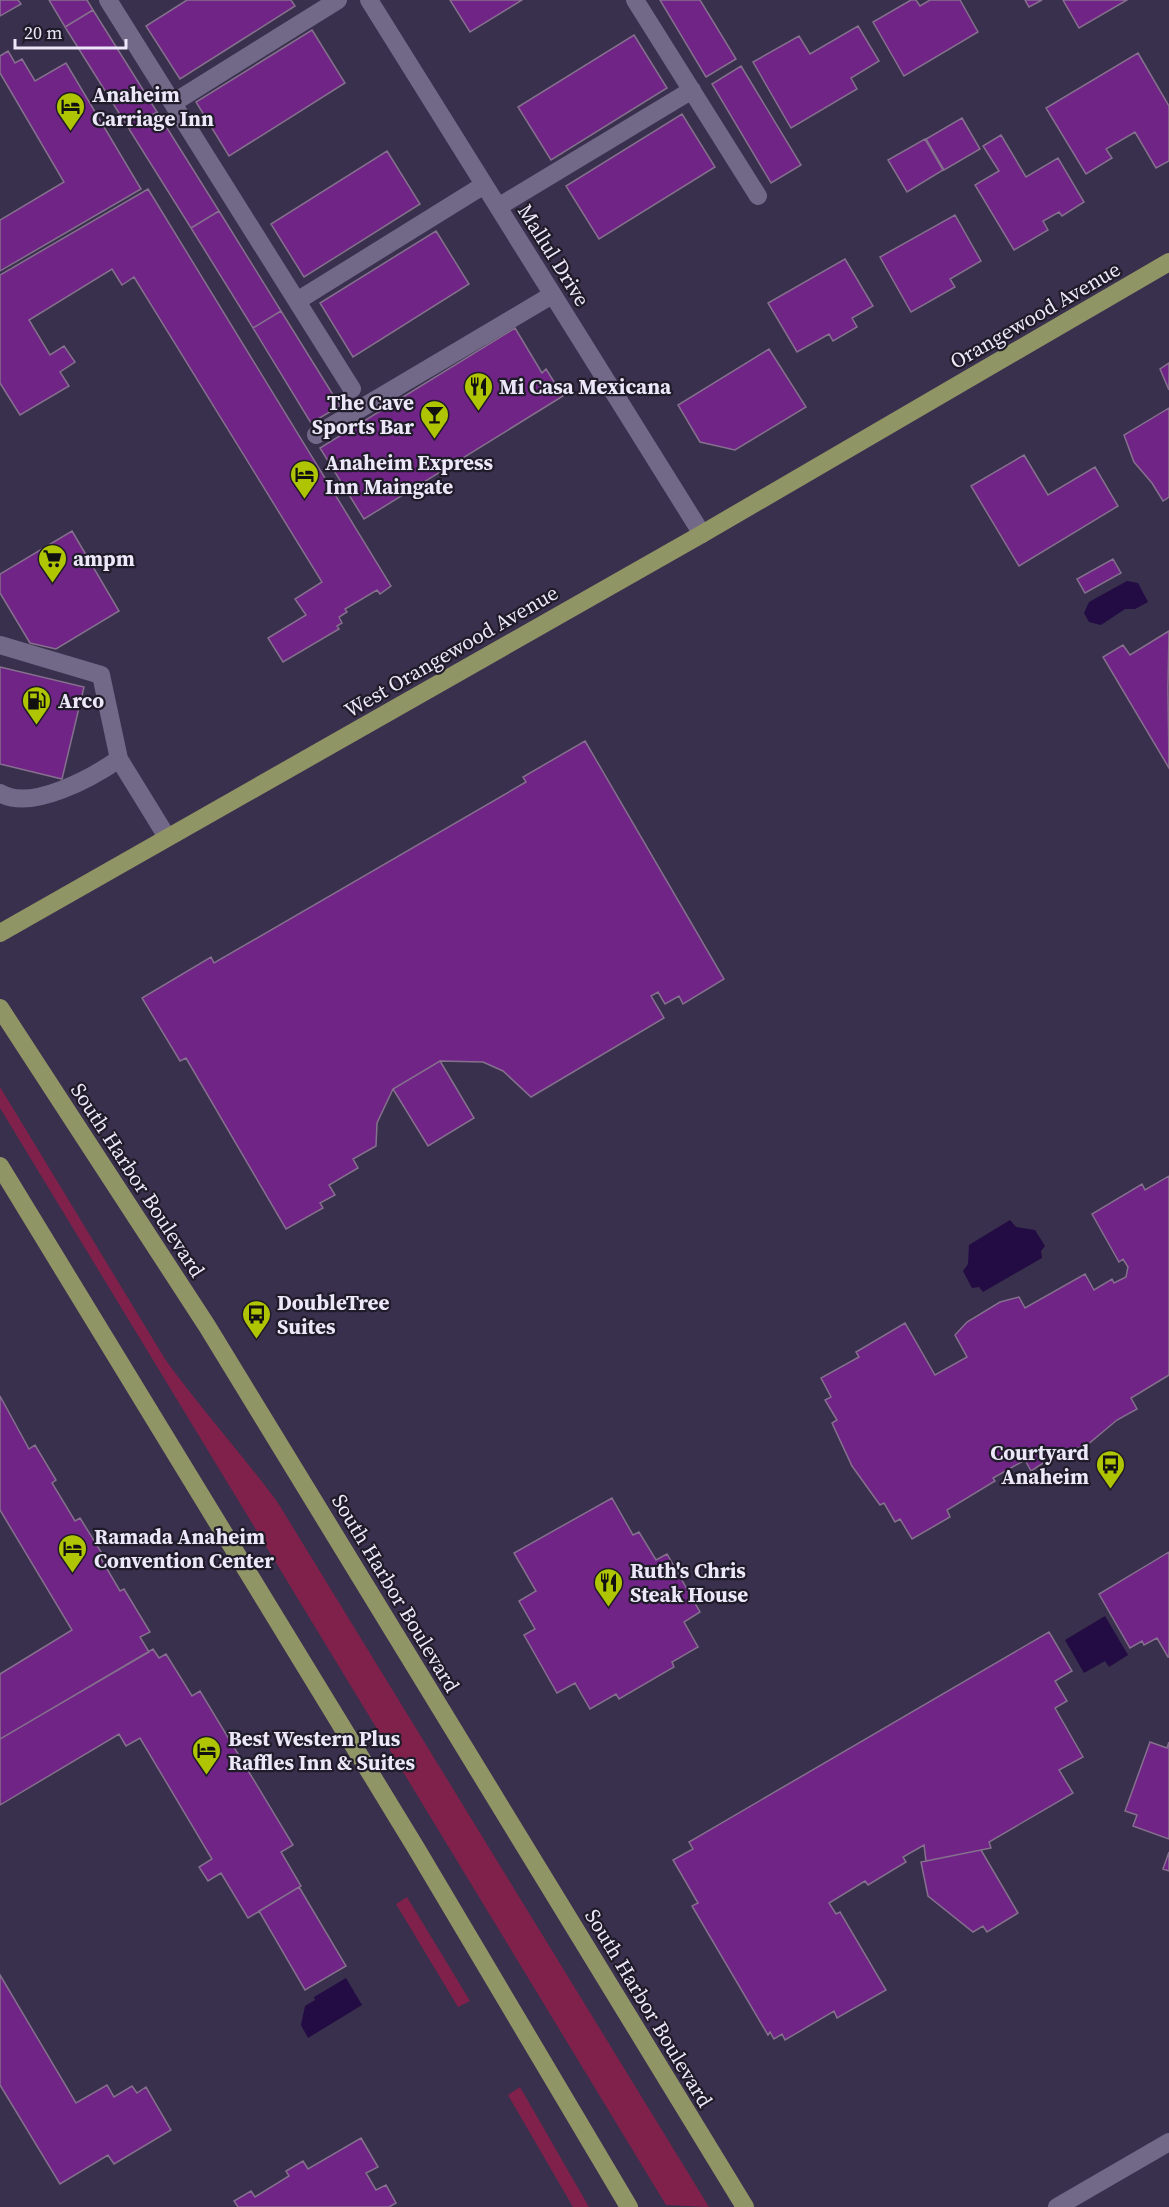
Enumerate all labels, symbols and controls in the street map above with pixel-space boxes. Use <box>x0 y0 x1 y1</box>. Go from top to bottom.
scale bar <box>15 12 126 50</box>
text: 20 m <box>24 20 62 45</box>
place label: Anaheim Carriage Inn <box>92 80 214 133</box>
hotel icon: Anaheim Carriage Inn <box>55 90 87 132</box>
street label: Mallul Drive <box>511 198 597 312</box>
street label: Orangewood Avenue <box>944 254 1126 376</box>
restaurant icon: Mi Casa Mexicana <box>462 370 494 412</box>
place label: Mi Casa Mexicana <box>499 372 672 401</box>
place label: The Cave Sports Bar <box>312 388 414 441</box>
bar icon: The Cave Sports Bar <box>419 398 451 440</box>
place label: Anaheim Express Inn Maingate <box>325 448 494 501</box>
hotel icon: Anaheim Express Inn Maingate <box>288 458 320 500</box>
supermarket icon: ampm <box>36 542 68 584</box>
place label: ampm <box>73 544 135 573</box>
street label: West Orangewood Avenue <box>339 578 563 724</box>
fuel station icon: Arco <box>21 684 53 726</box>
place label: Arco <box>58 686 104 715</box>
street label: South Harbor Boulevard <box>64 1077 212 1283</box>
place label: DoubleTree Suites <box>277 1288 390 1341</box>
bus stop icon: DoubleTree Suites <box>240 1298 272 1340</box>
place label: Courtyard Anaheim <box>990 1438 1090 1491</box>
bus stop icon: Courtyard Anaheim <box>1094 1448 1126 1490</box>
street label: South Harbor Boulevard <box>325 1488 467 1698</box>
place label: Ramada Anaheim Convention Center <box>94 1522 274 1575</box>
hotel icon: Ramada Anaheim Convention Center <box>57 1532 89 1574</box>
place label: Ruth's Chris Steak House <box>630 1556 748 1609</box>
restaurant icon: Ruth's Chris Steak House <box>593 1566 625 1608</box>
place label: Best Western Plus Raffles Inn & Suites <box>228 1724 415 1777</box>
hotel icon: Best Western Plus Raffles Inn & Suites <box>191 1734 223 1776</box>
street label: South Harbor Boulevard <box>578 1903 720 2113</box>

